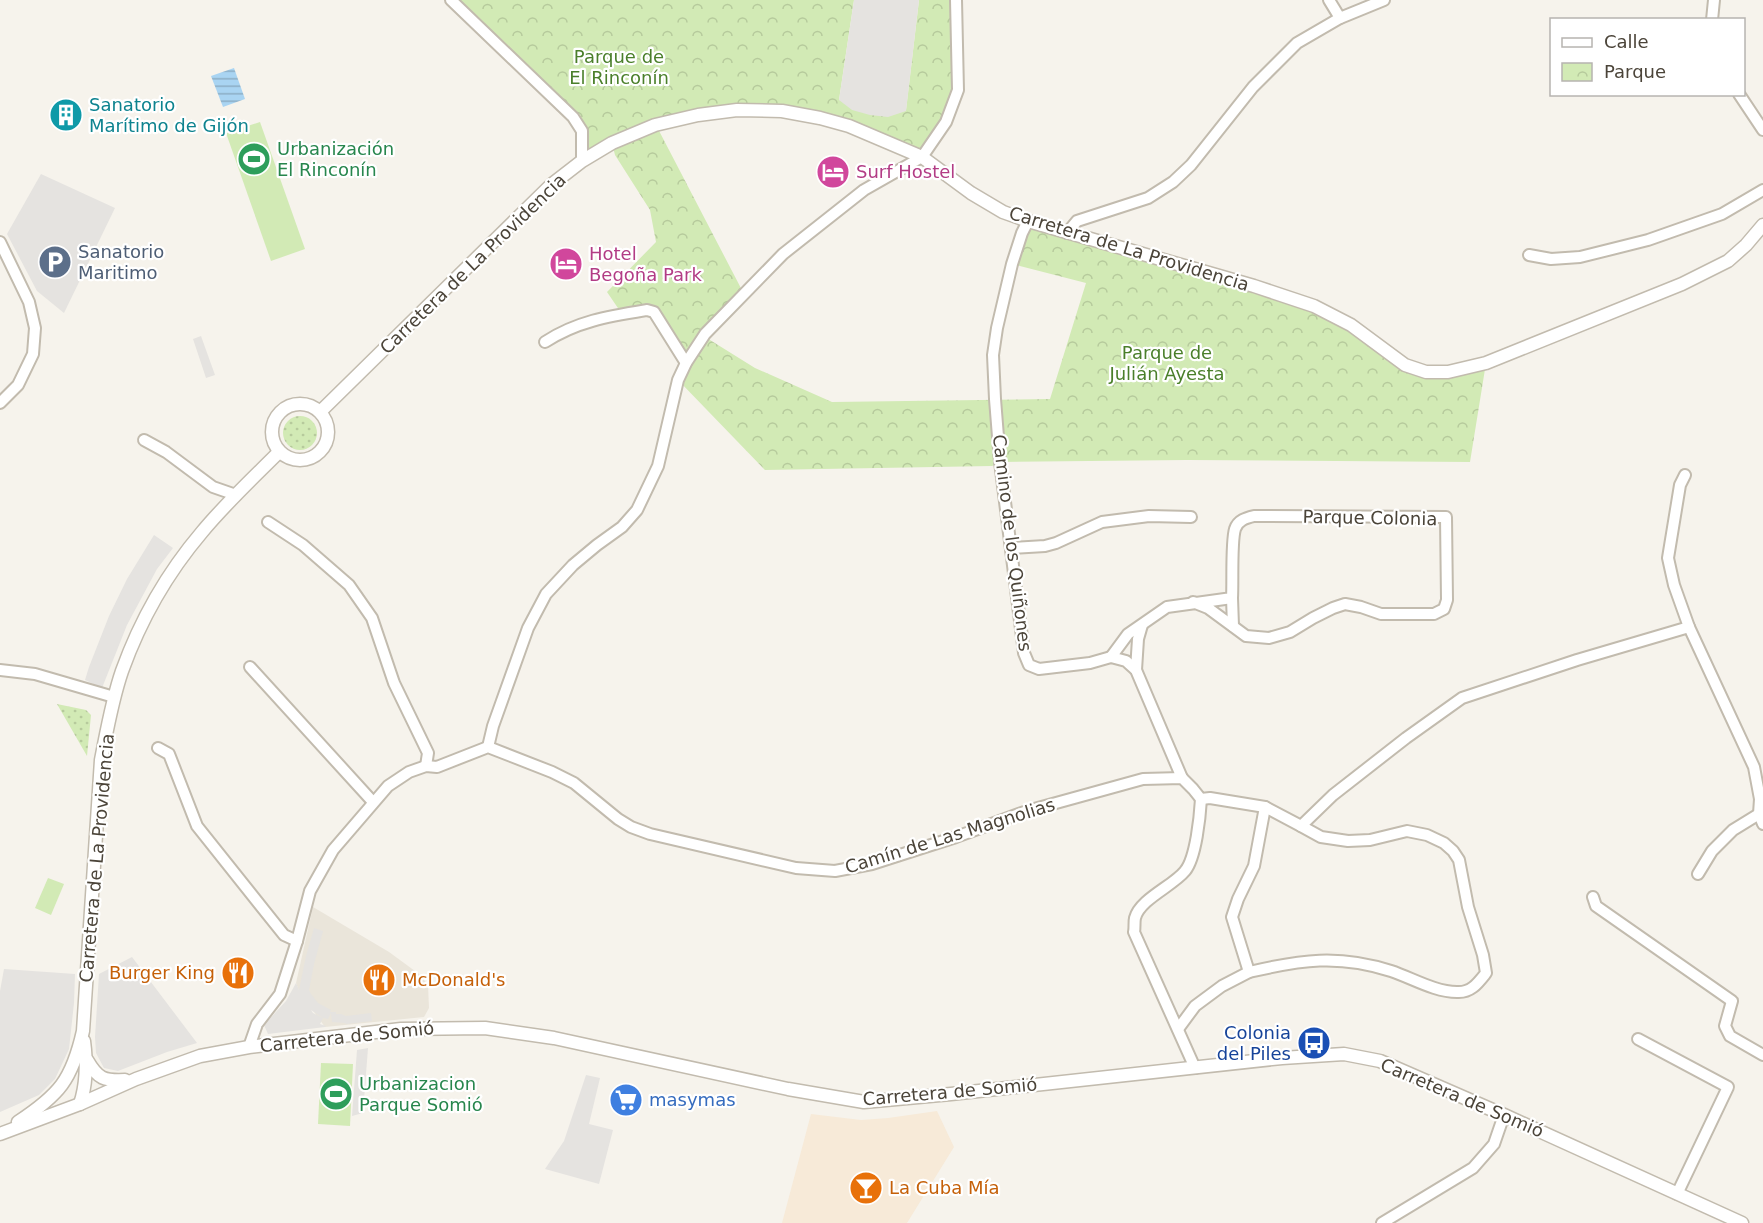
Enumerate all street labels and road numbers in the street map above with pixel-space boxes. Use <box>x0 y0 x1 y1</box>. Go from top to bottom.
street label: Carretera de La Providencia <box>375 169 570 358</box>
street label: Carretera de La Providencia <box>1006 202 1252 295</box>
street label: Camino de los Quiñones <box>989 433 1036 653</box>
street label: Parque Colonia <box>1302 506 1438 529</box>
street label: Carretera de La Providencia <box>75 732 118 983</box>
street label: Camín de Las Magnolias <box>842 794 1057 878</box>
street label: Carretera de Somió <box>259 1017 435 1056</box>
street label: Carretera de Somió <box>1377 1054 1547 1141</box>
street label: Carretera de Somió <box>862 1073 1038 1110</box>

